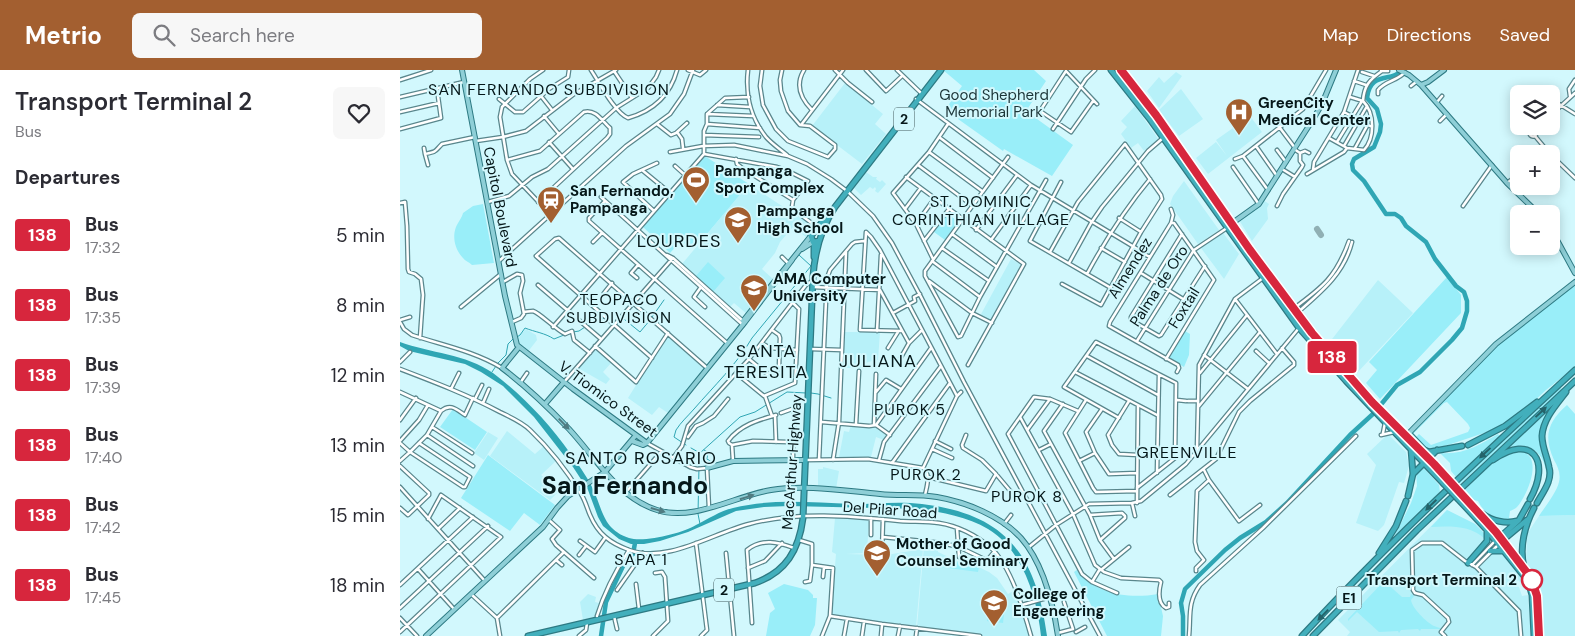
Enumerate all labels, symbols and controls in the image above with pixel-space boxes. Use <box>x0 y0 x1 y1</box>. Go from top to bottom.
search box <box>132 13 482 58</box>
text: Metrio <box>25 20 102 51</box>
icon: search <box>150 21 178 49</box>
text: Search here <box>190 23 295 48</box>
text: Map <box>1323 23 1359 47</box>
text: Directions <box>1387 23 1472 47</box>
text: Saved <box>1500 23 1550 47</box>
district label: SAN FERNANDO SUBDIVISION <box>428 79 670 100</box>
park label: Good Shepherd Memorial Park <box>939 85 1049 122</box>
map controls <box>1510 85 1560 255</box>
button: layers <box>1510 85 1560 135</box>
text: Transport Terminal 2 <box>15 86 252 117</box>
button: heart <box>333 87 385 139</box>
place label: GreenCity Medical Center <box>1258 93 1371 130</box>
hospital icon: GreenCity Medical Center <box>1224 97 1254 136</box>
road number: 2 <box>894 108 914 131</box>
text: Bus <box>15 121 42 142</box>
street label: Capitol Boulevard <box>479 145 521 269</box>
button: + <box>1510 145 1560 195</box>
place label: Pampanga Sport Complex <box>715 161 825 198</box>
text: Departures <box>15 165 120 190</box>
sports icon: Pampanga Sport Complex <box>681 165 711 204</box>
place label: San Fernando, Pampanga <box>570 181 674 218</box>
station icon: San Fernando, Pampanga <box>536 185 566 224</box>
district label: ST. DOMINIC CORINTHIAN VILLAGE <box>892 191 1070 230</box>
place label: Pampanga High School <box>757 201 843 238</box>
school or university icon: Pampanga High School <box>723 205 753 244</box>
button: − <box>1510 205 1560 255</box>
text: Bus <box>85 212 119 237</box>
text: 138 <box>28 223 57 247</box>
text: 5 min <box>336 223 385 248</box>
district label: LOURDES <box>637 229 721 253</box>
street label: Almendez <box>1103 234 1157 302</box>
text: 17:32 <box>85 237 120 258</box>
street label: Palma de Oro <box>1125 241 1193 330</box>
place label: AMA Computer University <box>773 269 886 306</box>
school or university icon: AMA Computer University <box>739 273 769 312</box>
text: Bus <box>85 282 119 307</box>
street label: Foxtail <box>1164 284 1204 332</box>
district label: TEOPACO SUBDIVISION <box>566 289 672 328</box>
text: 138 <box>28 293 57 317</box>
text: 8 min <box>336 293 385 318</box>
text: 17:35 <box>85 307 121 328</box>
district label: SANTA TERESITA <box>724 339 808 384</box>
line badge: 138 <box>1303 341 1361 373</box>
text: 138 <box>1318 345 1346 369</box>
district label: JULIANA <box>839 349 917 373</box>
text: Bus <box>85 352 119 377</box>
street label: V. Tiomico Street <box>555 356 662 442</box>
text: 138 <box>28 363 57 387</box>
text: 12 min <box>331 363 385 388</box>
text: 17:39 <box>85 377 121 398</box>
street label: MacArthur Highway <box>777 393 807 530</box>
district label: PUROK 5 <box>874 399 946 420</box>
one-way arrow <box>1534 406 1546 418</box>
one-way arrow <box>557 418 569 430</box>
text: Bus <box>85 422 119 447</box>
text: 138 <box>28 433 57 457</box>
text: 13 min <box>330 433 385 458</box>
district label: GREENVILLE <box>1136 442 1238 463</box>
district label: SANTO ROSARIO <box>565 446 717 470</box>
text: 17:40 <box>85 447 122 468</box>
one-way arrow <box>1480 447 1492 459</box>
district label: PUROK 2 <box>890 464 962 485</box>
district label: San Fernando <box>542 469 708 502</box>
district label: PUROK 8 <box>991 486 1063 507</box>
text: Bus <box>85 492 119 517</box>
one-way arrow <box>739 492 754 500</box>
street label: Del Pilar Road <box>842 497 938 523</box>
one-way arrow <box>1426 499 1438 511</box>
text: 138 <box>28 503 57 527</box>
text: 15 min <box>330 503 385 528</box>
one-way arrow <box>651 506 666 514</box>
text: 17:42 <box>85 517 121 538</box>
place label: Mother of Good Counsel Seminary <box>896 534 1029 571</box>
school or university icon: Mother of Good Counsel Seminary <box>862 538 892 577</box>
district label: SAPA 1 <box>614 549 668 570</box>
text: Bus <box>85 562 119 587</box>
marker: Transport Terminal 2 <box>1521 569 1543 591</box>
place label: Transport Terminal 2 <box>1366 570 1517 590</box>
text: 138 <box>28 573 57 597</box>
text: 18 min <box>330 573 385 598</box>
road number: 2 <box>714 578 734 602</box>
place label: College of Engeneering <box>1013 584 1104 621</box>
road number: E1 <box>1336 586 1362 610</box>
text: 17:45 <box>85 587 121 608</box>
school or university icon: College of Engeneering <box>979 588 1009 627</box>
one-way arrow <box>1317 609 1329 621</box>

